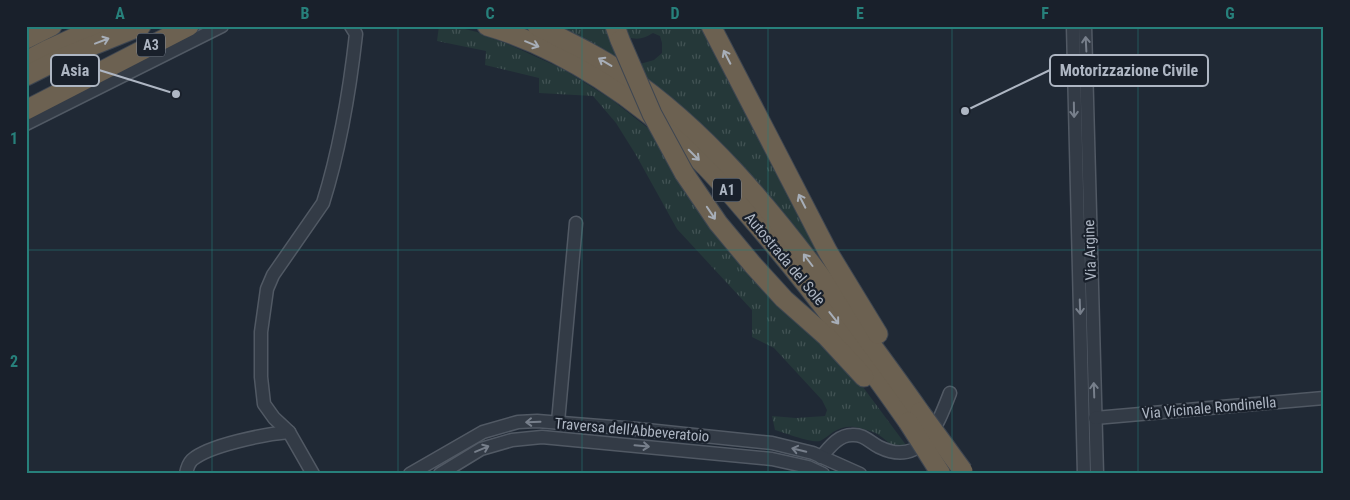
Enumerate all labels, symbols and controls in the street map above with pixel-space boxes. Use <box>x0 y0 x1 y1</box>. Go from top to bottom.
text: A <box>115 4 125 23</box>
text: B <box>301 4 310 23</box>
text: C <box>485 4 495 23</box>
text: D <box>670 4 680 23</box>
text: E <box>856 4 864 23</box>
text: F <box>1041 4 1049 23</box>
text: G <box>1225 4 1235 23</box>
road number: A3 <box>137 34 165 56</box>
one-way arrow <box>94 36 109 46</box>
one-way arrow <box>1082 37 1091 53</box>
one-way arrow <box>524 39 539 49</box>
one-way arrow <box>722 50 732 65</box>
callout: Asia <box>51 55 99 86</box>
callout: Motorizzazione Civile <box>1050 55 1208 86</box>
one-way arrow <box>599 57 613 67</box>
text: Asia <box>61 61 90 80</box>
text: Motorizzazione Civile <box>1060 61 1199 80</box>
one-way arrow <box>1070 102 1079 118</box>
text: 1 <box>10 129 18 148</box>
one-way arrow <box>688 149 700 161</box>
road number: A1 <box>713 178 741 202</box>
one-way arrow <box>797 194 807 209</box>
one-way arrow <box>706 206 716 220</box>
street label: Autostrada del Sole <box>741 209 829 309</box>
street label: Via Argine <box>1080 219 1100 281</box>
one-way arrow <box>803 254 814 267</box>
one-way arrow <box>1075 299 1084 315</box>
one-way arrow <box>828 311 839 324</box>
text: 2 <box>10 352 18 371</box>
one-way arrow <box>1089 382 1099 398</box>
street label: Via Vicinale Rondinella <box>1141 393 1277 423</box>
street label: Traversa dell'Abbeveratoio <box>554 414 710 446</box>
one-way arrow <box>525 417 542 427</box>
one-way arrow <box>634 442 650 451</box>
one-way arrow <box>474 444 489 454</box>
one-way arrow <box>791 445 807 454</box>

